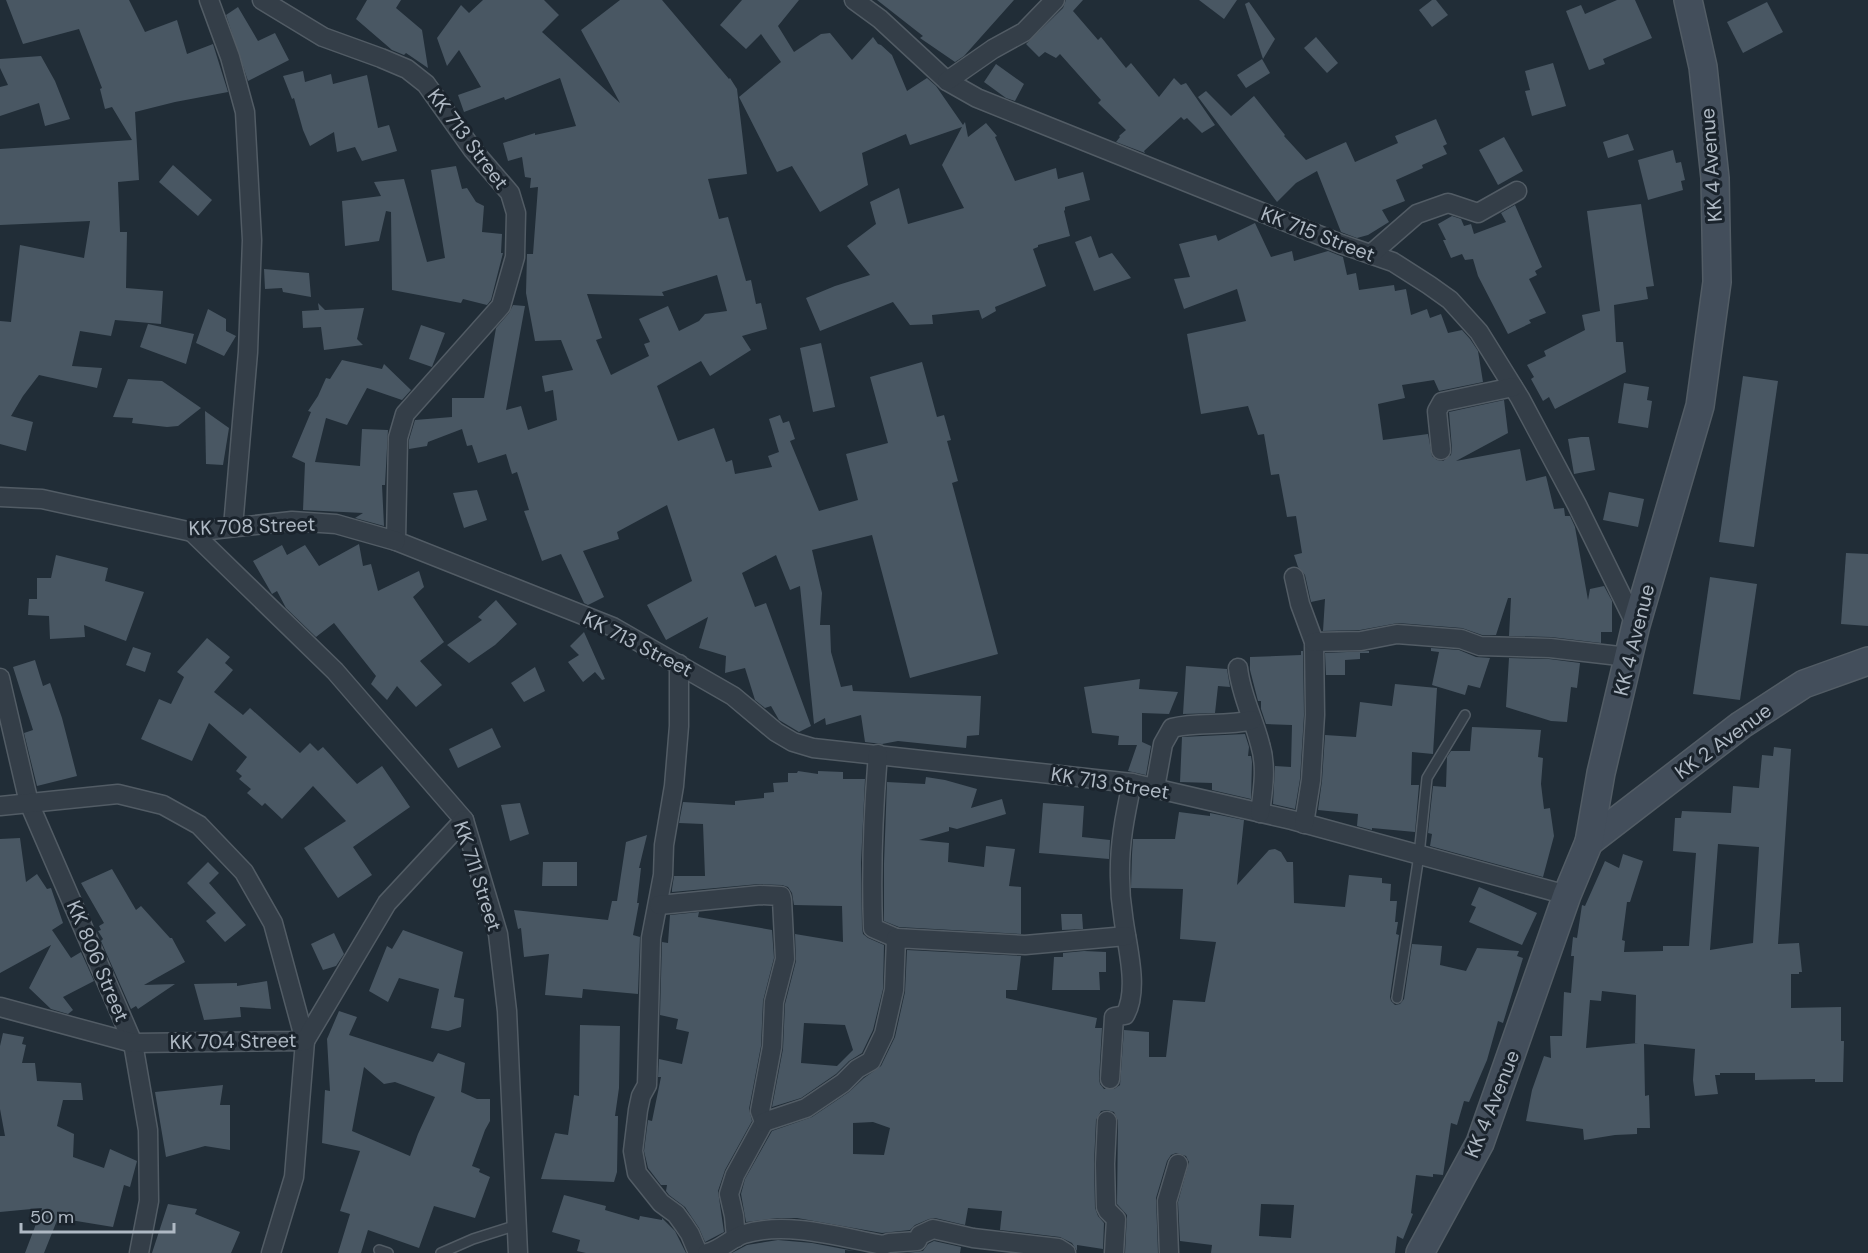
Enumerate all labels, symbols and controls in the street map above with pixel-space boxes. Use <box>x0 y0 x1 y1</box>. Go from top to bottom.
street label: KK 713 Street <box>422 83 514 195</box>
street label: KK 4 Avenue <box>1694 107 1728 223</box>
street label: KK 715 Street <box>1257 200 1379 268</box>
street label: KK 708 Street <box>188 511 316 541</box>
street label: KK 4 Avenue <box>1608 581 1660 699</box>
street label: KK 713 Street <box>579 605 697 683</box>
street label: KK 2 Avenue <box>1669 697 1777 785</box>
street label: KK 713 Street <box>1049 761 1171 805</box>
street label: KK 711 Street <box>448 818 508 934</box>
street label: KK 806 Street <box>61 897 135 1026</box>
street label: KK 704 Street <box>169 1027 297 1055</box>
street label: KK 4 Avenue <box>1459 1046 1525 1162</box>
scale bar <box>21 1196 174 1234</box>
text: 50 m <box>30 1205 74 1229</box>

